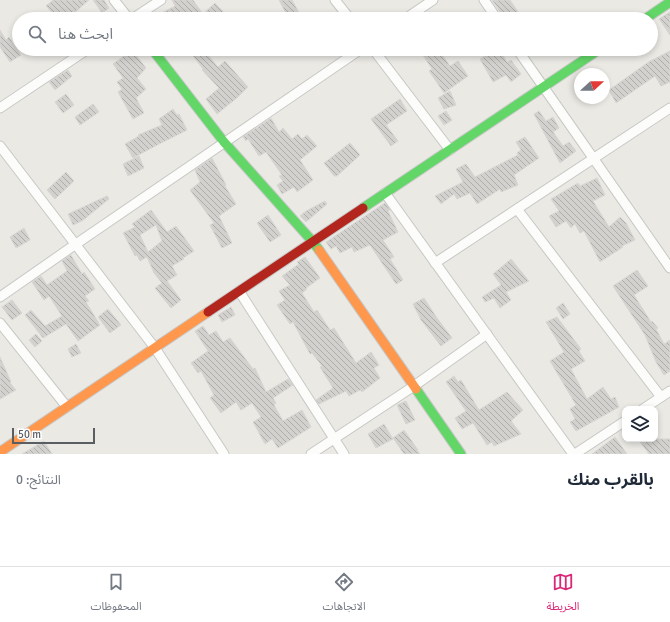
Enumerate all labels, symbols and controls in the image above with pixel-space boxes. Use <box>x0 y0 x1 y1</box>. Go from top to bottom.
search box <box>12 12 658 56</box>
icon: search <box>26 23 48 45</box>
text: ابحث هنا <box>58 25 113 43</box>
north arrow <box>574 68 610 104</box>
map controls <box>622 406 658 442</box>
button: layers <box>622 406 658 442</box>
scale bar <box>12 426 95 445</box>
text: 50 m <box>18 428 41 441</box>
text: بالقرب منك <box>567 469 654 490</box>
text: النتائج: 0 <box>16 472 61 488</box>
tab: المحفوظات <box>91 571 142 618</box>
tab: الاتجاهات <box>323 571 366 618</box>
tab: الخريطة <box>547 571 580 618</box>

